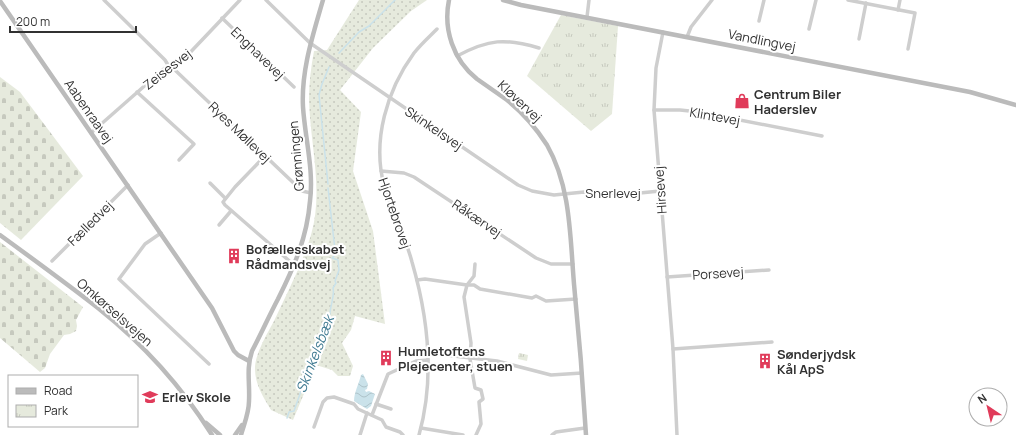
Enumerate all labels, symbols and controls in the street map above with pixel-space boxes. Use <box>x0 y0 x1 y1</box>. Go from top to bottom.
scale bar <box>10 8 136 34</box>
text: 200 m <box>16 13 50 30</box>
street label: Enghavevej <box>227 23 289 83</box>
street label: Vandlingvej <box>727 25 797 55</box>
street label: Zeisesvej <box>139 44 195 94</box>
street label: Aabenraavej <box>60 75 118 147</box>
street label: Kløvervej <box>494 76 546 126</box>
place label: Centrum Biler Haderslev <box>754 85 841 118</box>
shop icon: Centrum Biler Haderslev <box>733 92 751 110</box>
street label: Ryes Møllevej <box>205 97 275 167</box>
street label: Skinkelsvej <box>402 102 466 154</box>
street label: Klintevej <box>688 103 742 129</box>
street label: Grønningen <box>284 120 308 192</box>
street label: Hirsevej <box>649 166 671 214</box>
street label: Hjortebrovej <box>374 175 416 251</box>
street label: Snerlevej <box>585 184 641 202</box>
street label: Råkærvej <box>449 195 505 241</box>
street label: Fælledvej <box>63 196 117 250</box>
place label: Bofællesskabet Rådmandsvej <box>246 240 345 273</box>
building icon: Bofællesskabet Rådmandsvej <box>225 247 243 265</box>
street label: Porsevej <box>692 262 744 284</box>
street label: Omkørselsvejen <box>73 274 157 350</box>
water label: Skinkelsbæk <box>291 311 339 395</box>
place label: Humletoftens Plejecenter, stuen <box>398 342 513 375</box>
place label: Sønderjydsk Kål ApS <box>777 345 856 378</box>
building icon: Humletoftens Plejecenter, stuen <box>377 349 395 367</box>
building icon: Sønderjydsk Kål ApS <box>756 352 774 370</box>
legend <box>8 375 138 427</box>
text: Road <box>44 382 72 399</box>
north arrow <box>968 387 1008 427</box>
school or university icon: Erlev Skole <box>141 388 159 406</box>
place label: Erlev Skole <box>162 388 231 406</box>
text: N <box>974 390 990 407</box>
text: Park <box>44 402 69 419</box>

